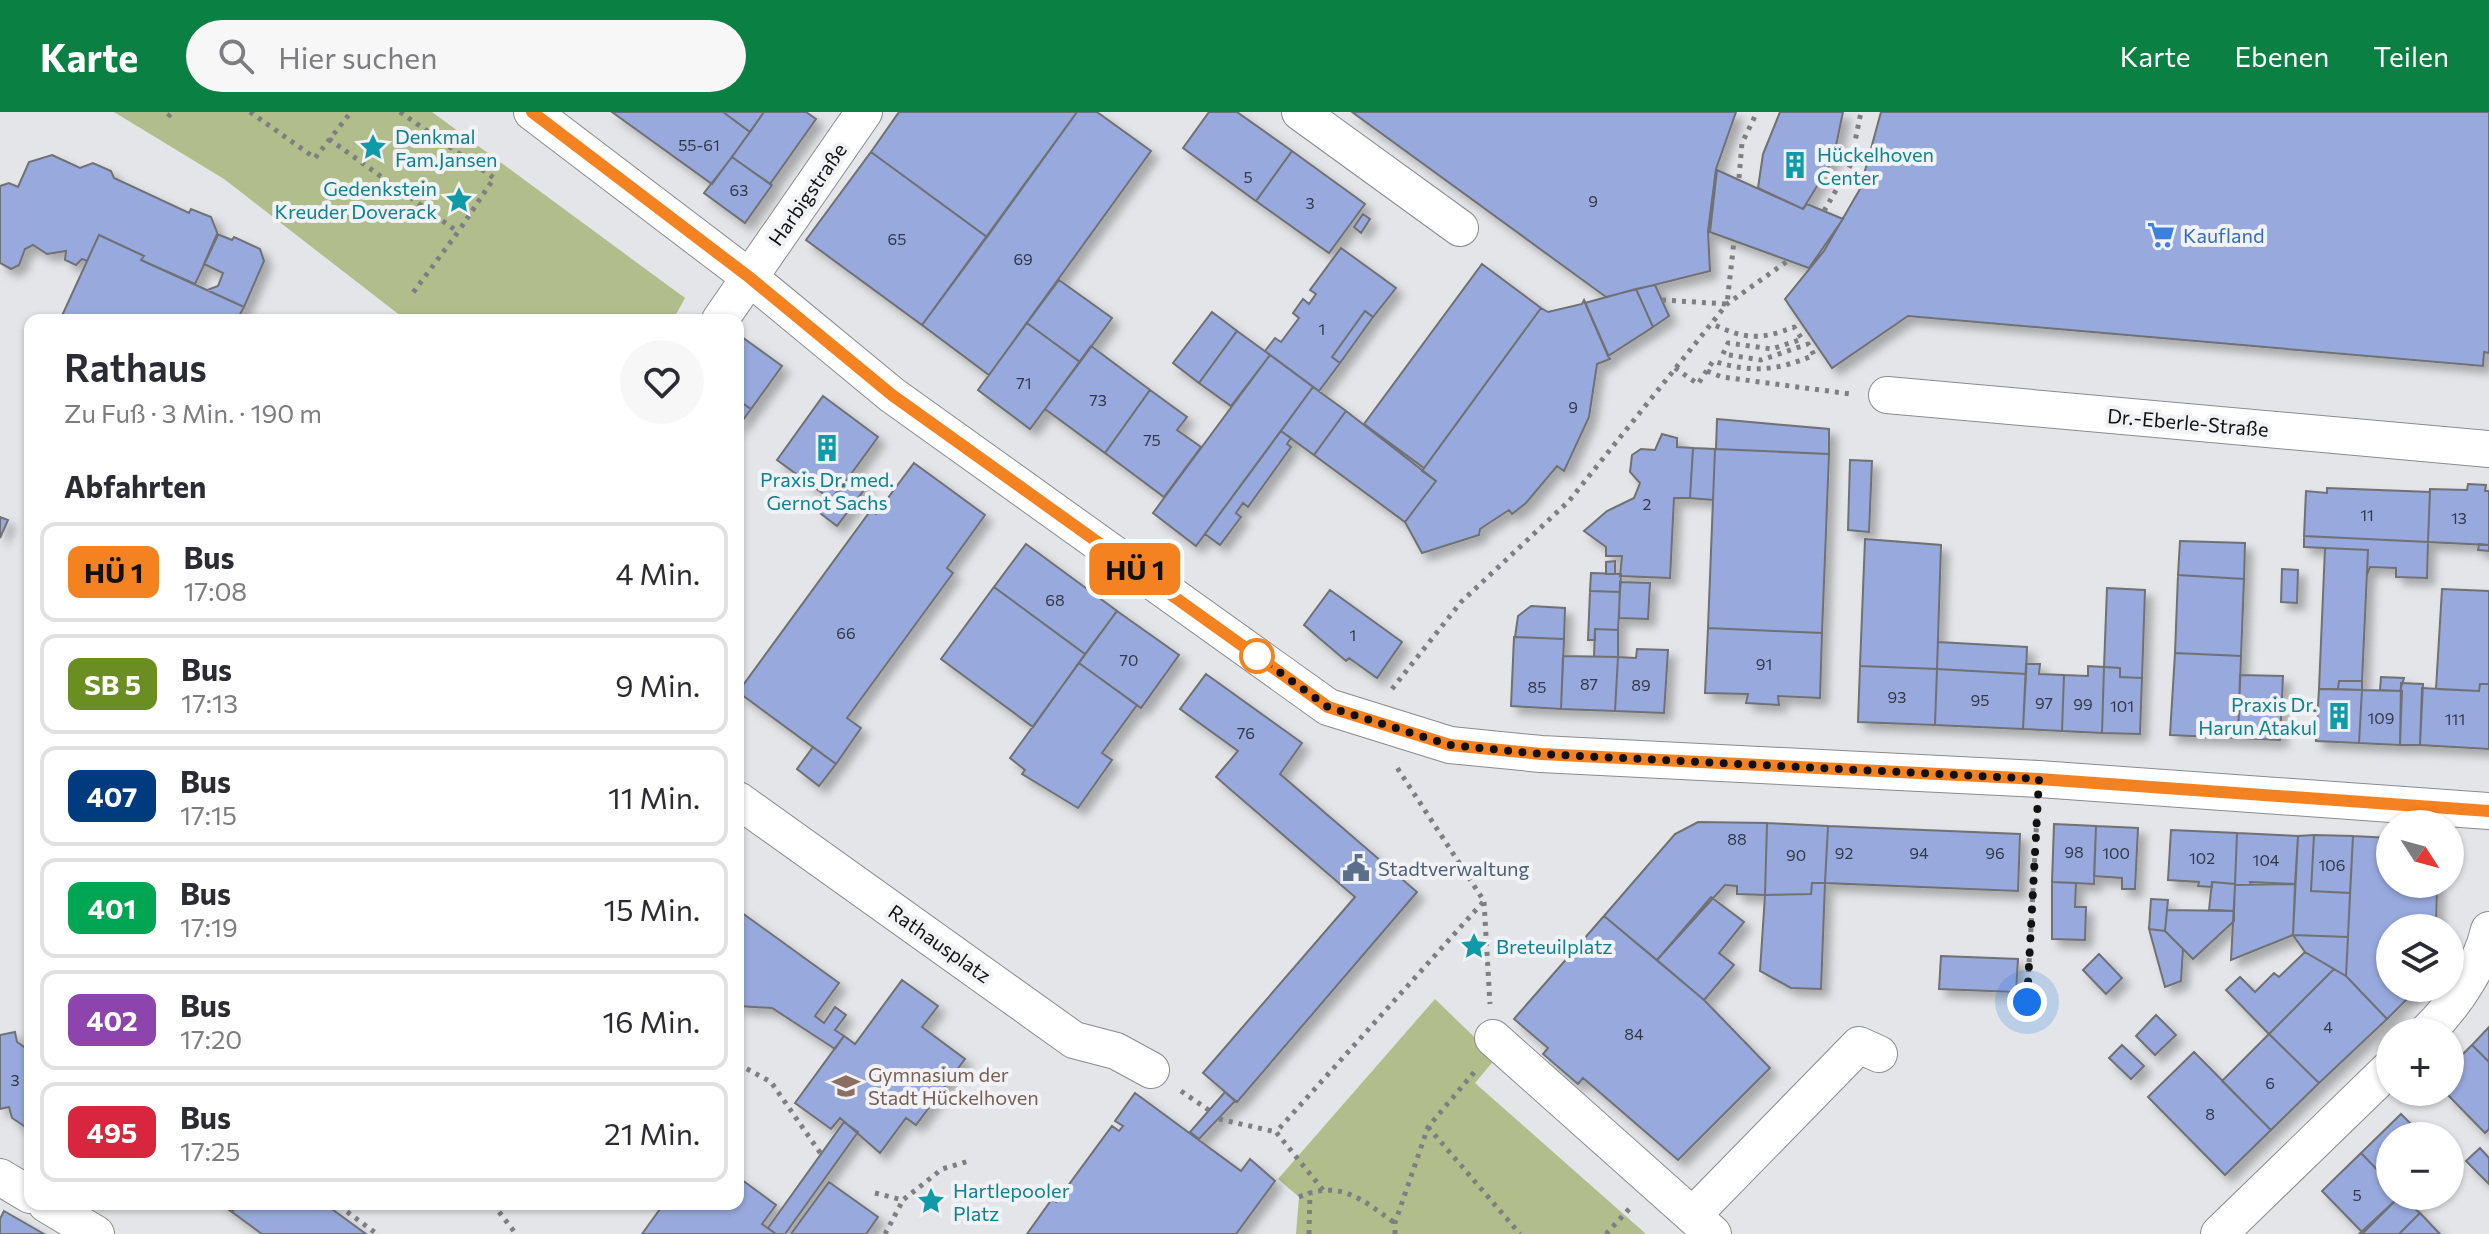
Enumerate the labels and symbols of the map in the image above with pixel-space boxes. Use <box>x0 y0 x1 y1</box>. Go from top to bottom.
place label: Denkmal Fam.Jansen <box>395 124 498 171</box>
place icon: Denkmal Fam.Jansen <box>358 132 388 162</box>
house number: 55-61 <box>678 135 720 154</box>
street label: Harbigstraße <box>763 138 851 250</box>
place label: Hückelhoven Center <box>1817 142 1934 189</box>
building icon: Hückelhoven Center <box>1780 150 1810 180</box>
house number: 5 <box>1243 167 1253 186</box>
place label: Gedenkstein Kreuder Doverack <box>275 176 437 223</box>
house number: 63 <box>730 180 748 199</box>
place icon: Gedenkstein Kreuder Doverack <box>444 185 474 215</box>
house number: 9 <box>1588 191 1598 210</box>
house number: 3 <box>1305 193 1315 212</box>
supermarket icon: Kaufland <box>2146 220 2176 250</box>
place label: Kaufland <box>2183 223 2265 247</box>
house number: 65 <box>888 229 906 248</box>
house number: 69 <box>1013 249 1033 268</box>
house number: 1 <box>1319 319 1325 338</box>
house number: 71 <box>1016 373 1032 392</box>
house number: 73 <box>1089 390 1107 409</box>
house number: 9 <box>1568 397 1578 416</box>
street label: Dr.-Eberle-Straße <box>2106 403 2270 441</box>
house number: 75 <box>1143 430 1161 449</box>
building icon: Praxis Dr. med. Gernot Sachs <box>812 433 842 463</box>
place label: Praxis Dr. med. Gernot Sachs <box>760 467 894 514</box>
house number: 2 <box>1643 494 1652 513</box>
house number: 11 <box>2360 505 2374 524</box>
house number: 13 <box>2451 508 2467 527</box>
line badge: HÜ 1 <box>1079 543 1191 595</box>
house number: 68 <box>1045 590 1065 609</box>
house number: 66 <box>836 623 856 642</box>
house number: 1 <box>1350 625 1356 644</box>
unlabelled marker <box>1240 639 1274 673</box>
house number: 70 <box>1120 650 1138 669</box>
house number: 91 <box>1756 654 1772 673</box>
house number: 87 <box>1580 674 1598 693</box>
house number: 89 <box>1631 675 1651 694</box>
house number: 85 <box>1528 677 1546 696</box>
house number: 93 <box>1888 687 1906 706</box>
house number: 95 <box>1971 690 1989 709</box>
place label: Praxis Dr. Harun Atakul <box>2198 692 2317 739</box>
house number: 97 <box>2035 693 2053 712</box>
house number: 99 <box>2073 694 2093 713</box>
house number: 101 <box>2110 696 2134 715</box>
building icon: Praxis Dr. Harun Atakul <box>2324 701 2354 731</box>
house number: 109 <box>2368 708 2395 727</box>
house number: 111 <box>2445 709 2465 728</box>
house number: 76 <box>1237 723 1255 742</box>
north arrow <box>2376 810 2464 898</box>
house number: 88 <box>1727 829 1747 848</box>
house number: 98 <box>2064 842 2084 861</box>
house number: 92 <box>1835 843 1853 862</box>
house number: 94 <box>1909 843 1929 862</box>
house number: 96 <box>1985 843 2005 862</box>
house number: 100 <box>2102 843 2130 862</box>
house number: 90 <box>1786 845 1806 864</box>
house number: 102 <box>2189 848 2215 867</box>
house number: 104 <box>2253 850 2280 869</box>
public building icon: Stadtverwaltung <box>1341 853 1371 883</box>
house number: 106 <box>2319 855 2346 874</box>
place label: Stadtverwaltung <box>1378 856 1530 880</box>
street label: Rathausplatz <box>884 899 996 987</box>
place icon: Breteuilplatz <box>1459 931 1489 961</box>
place label: Breteuilplatz <box>1496 934 1613 958</box>
your location <box>2007 982 2047 1022</box>
house number: 4 <box>2323 1017 2333 1036</box>
house number: 84 <box>1624 1024 1644 1043</box>
place label: Gymnasium der Stadt Hückelhoven <box>868 1062 1039 1109</box>
house number: 3 <box>10 1070 20 1089</box>
school or university icon: Gymnasium der Stadt Hückelhoven <box>831 1071 861 1101</box>
house number: 6 <box>2265 1073 2275 1092</box>
house number: 8 <box>2205 1104 2215 1123</box>
place label: Hartlepooler Platz <box>953 1178 1070 1225</box>
house number: 5 <box>2352 1185 2362 1204</box>
place icon: Hartlepooler Platz <box>916 1186 946 1216</box>

